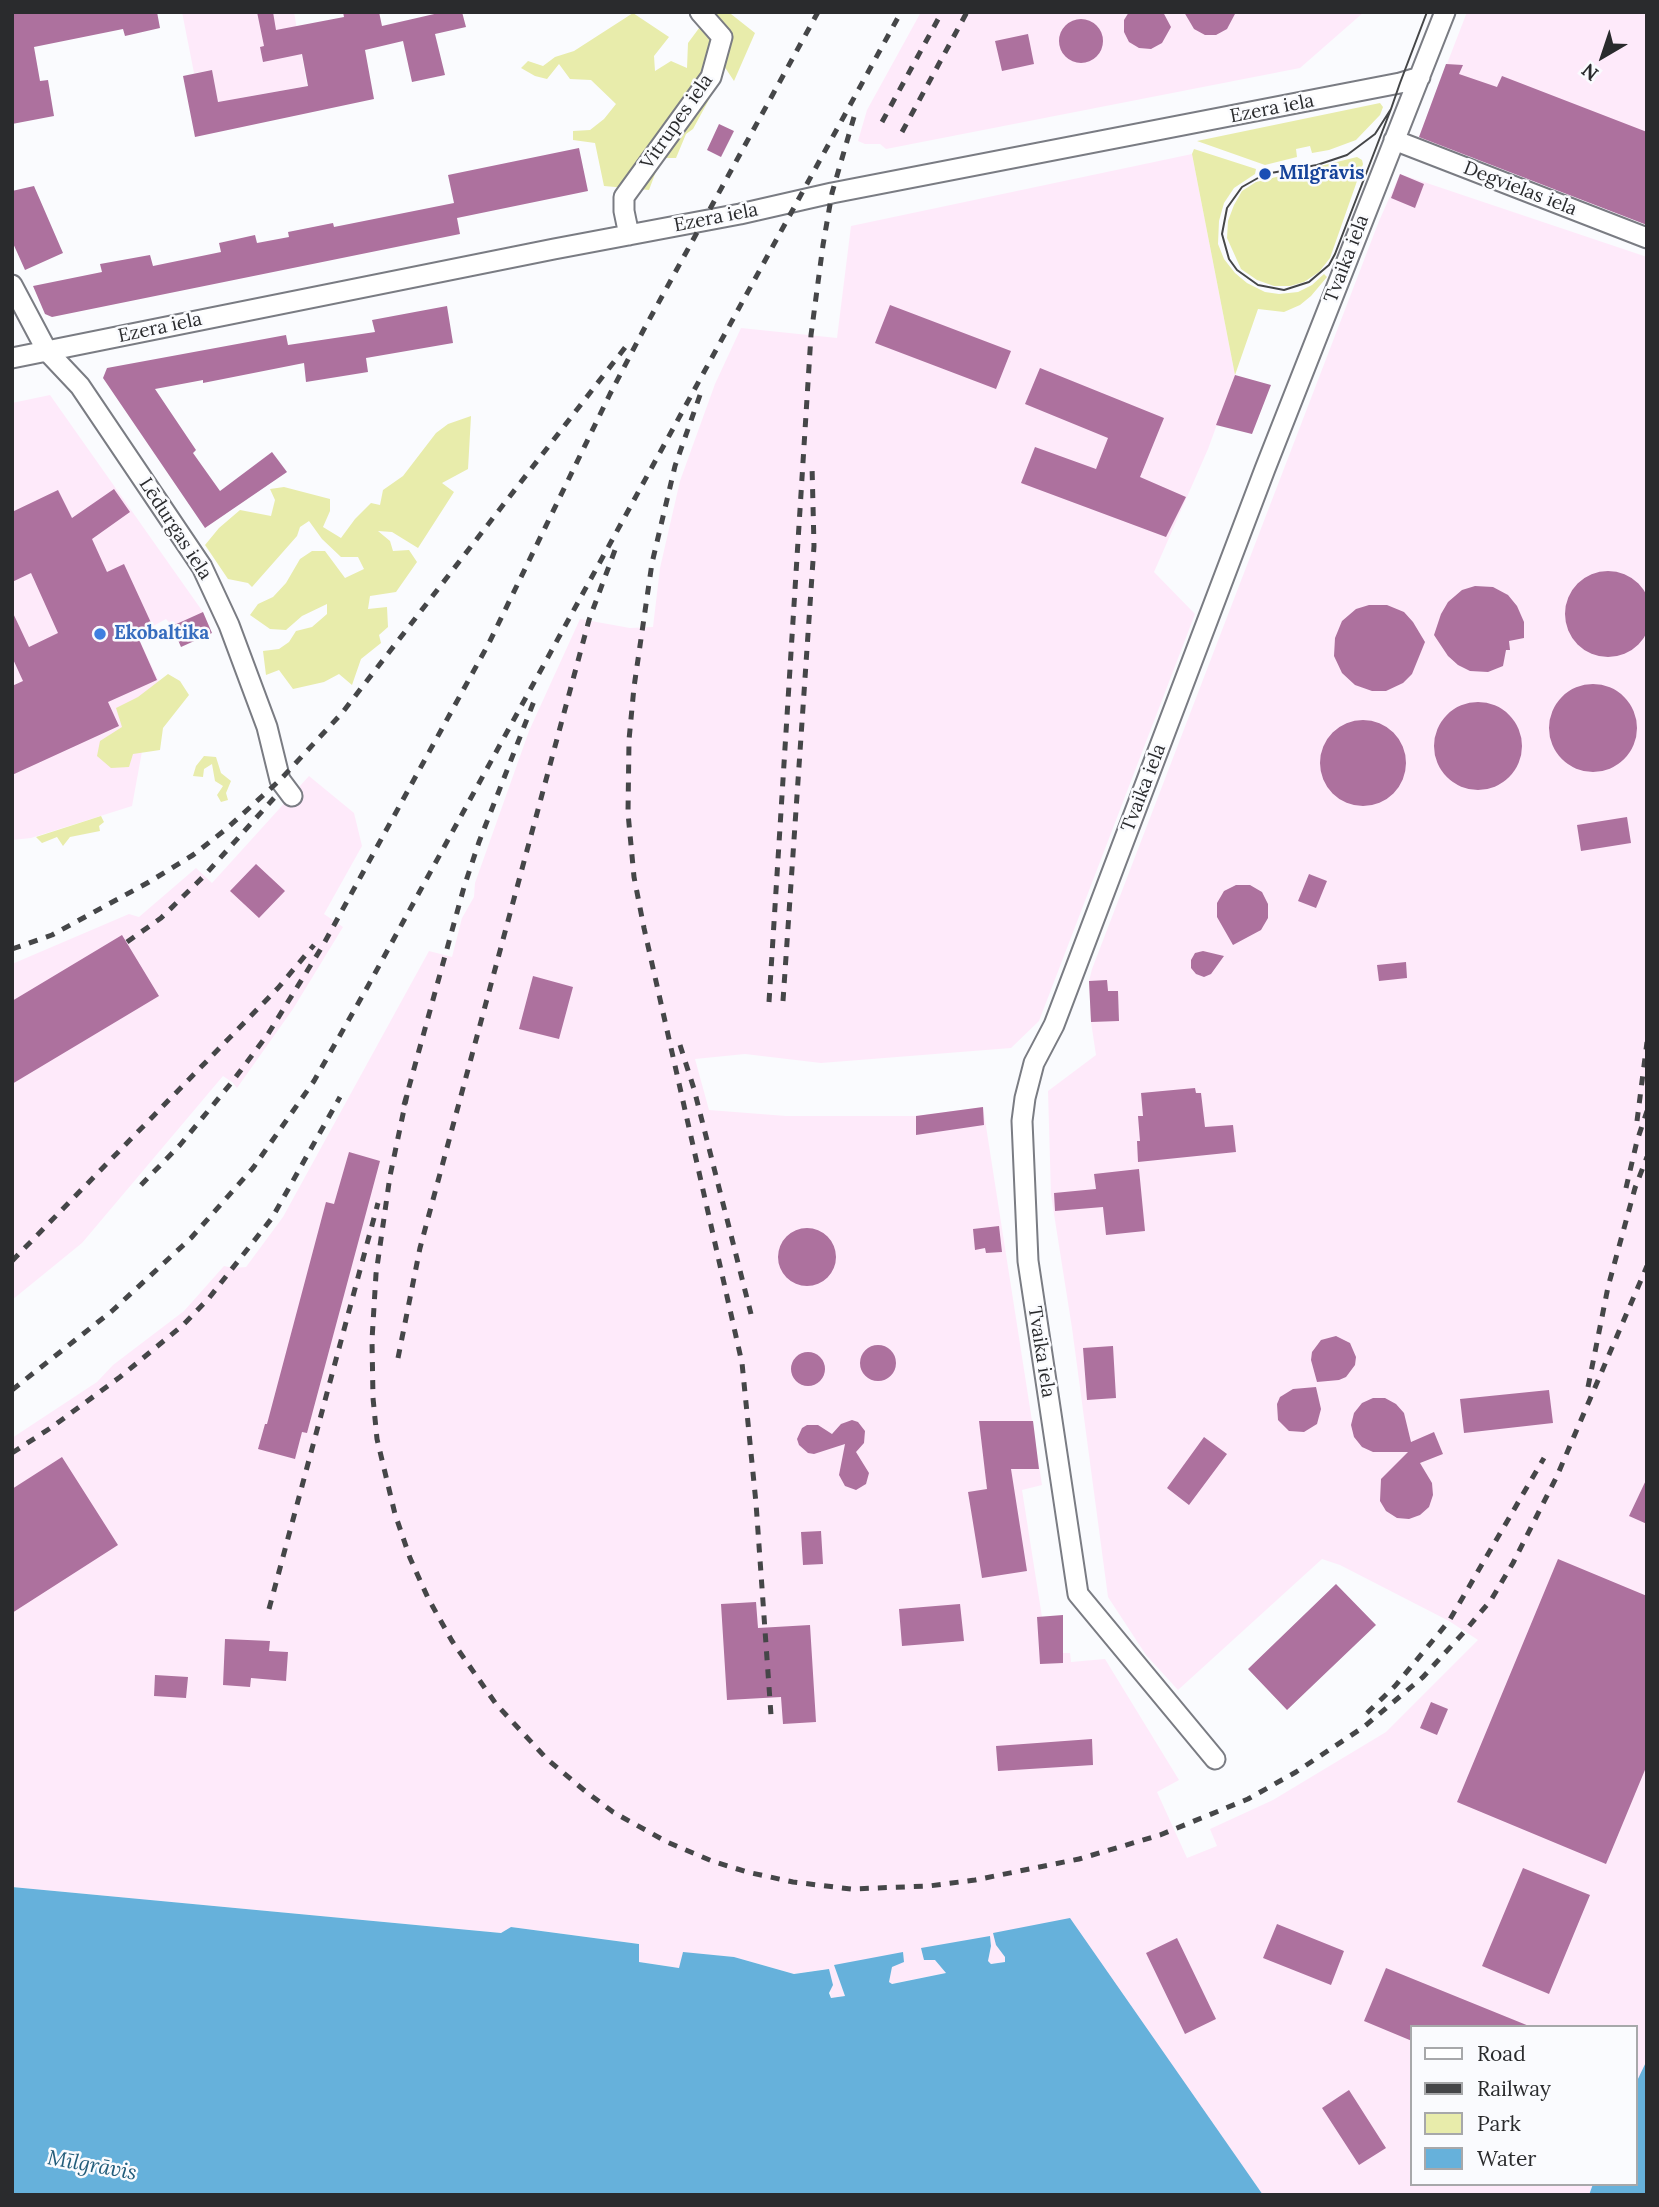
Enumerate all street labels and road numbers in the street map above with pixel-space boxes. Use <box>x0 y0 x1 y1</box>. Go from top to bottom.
street label: Vitrupes iela <box>636 70 718 174</box>
street label: Ezera iela <box>1228 90 1316 128</box>
street label: Degvielas iela <box>1460 157 1580 221</box>
street label: Ezera iela <box>672 199 760 237</box>
street label: Tvaika iela <box>1320 212 1374 306</box>
street label: Ezera iela <box>116 308 204 348</box>
street label: Lēdurgas iela <box>134 474 216 584</box>
street label: Tvaika iela <box>1117 741 1171 835</box>
street label: Tvaika iela <box>1023 1305 1059 1399</box>

